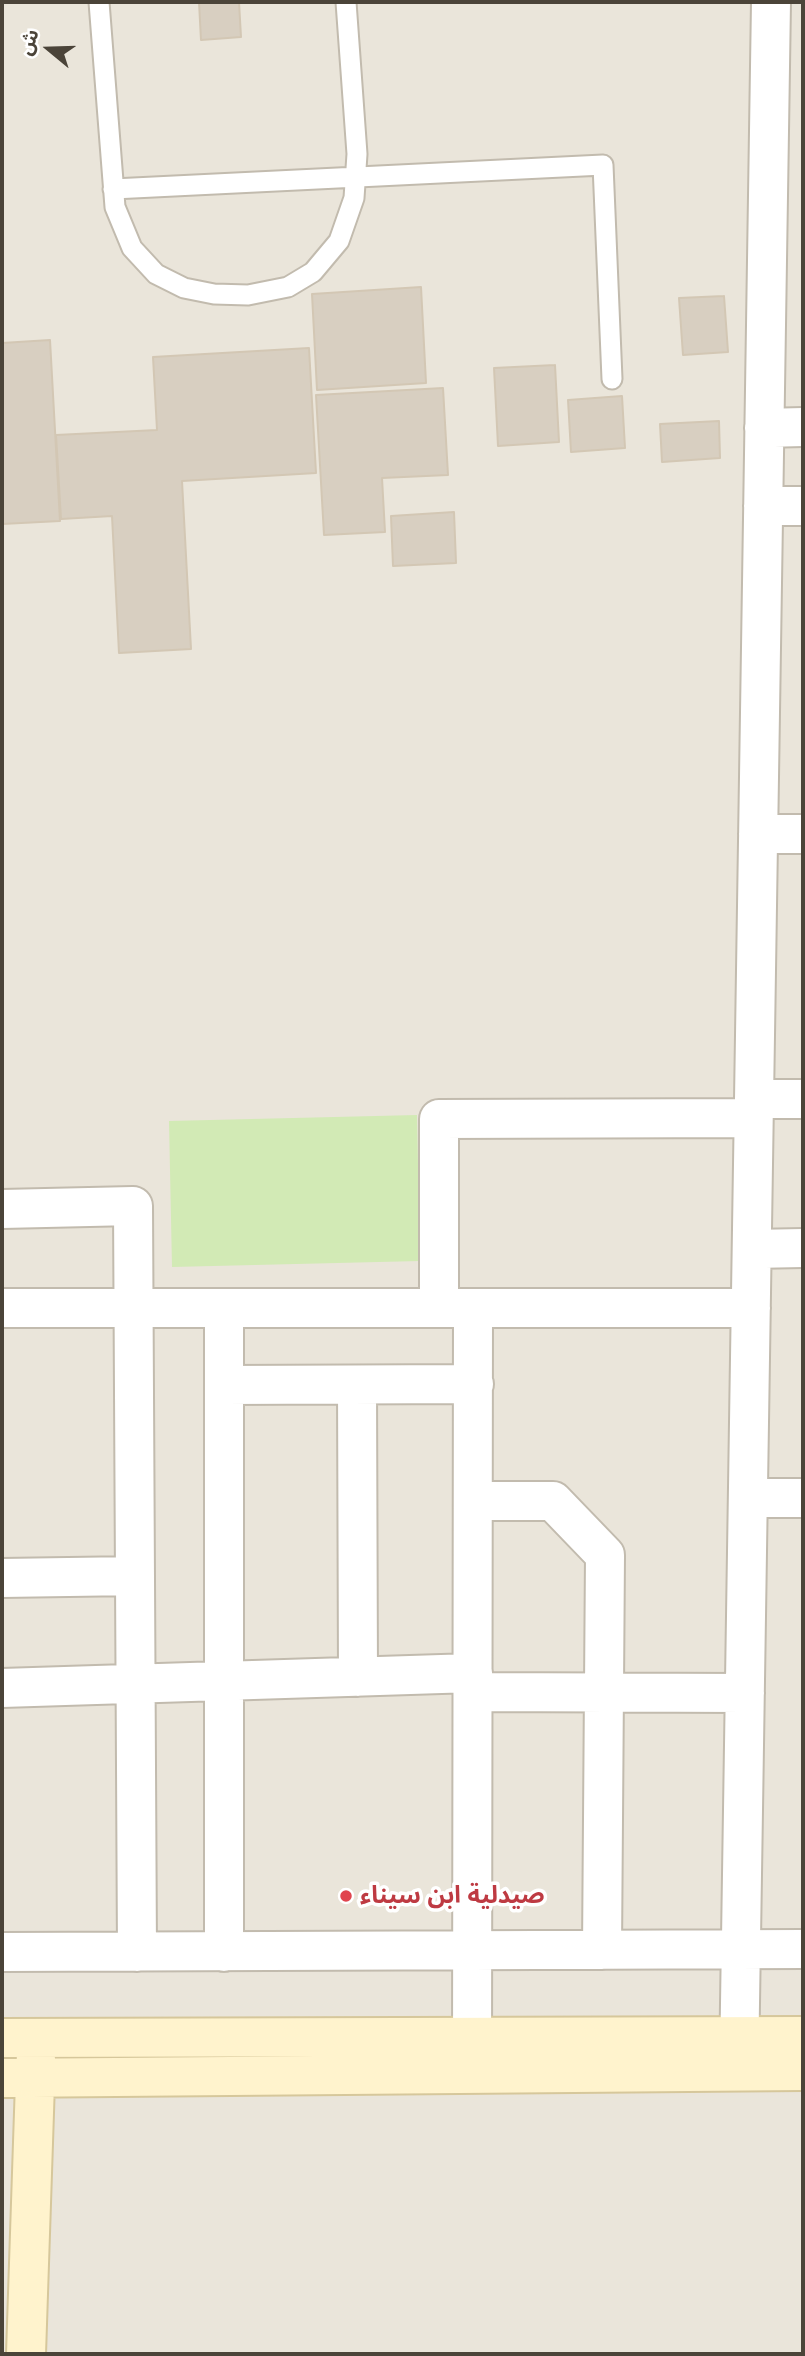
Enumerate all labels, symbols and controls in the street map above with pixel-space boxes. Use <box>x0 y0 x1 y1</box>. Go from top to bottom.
north arrow <box>14 14 84 84</box>
text: ش <box>15 26 43 58</box>
place label: صيدلية ابن سيناء <box>360 1882 545 1910</box>
marker: صيدلية ابن سيناء <box>338 1888 354 1904</box>

